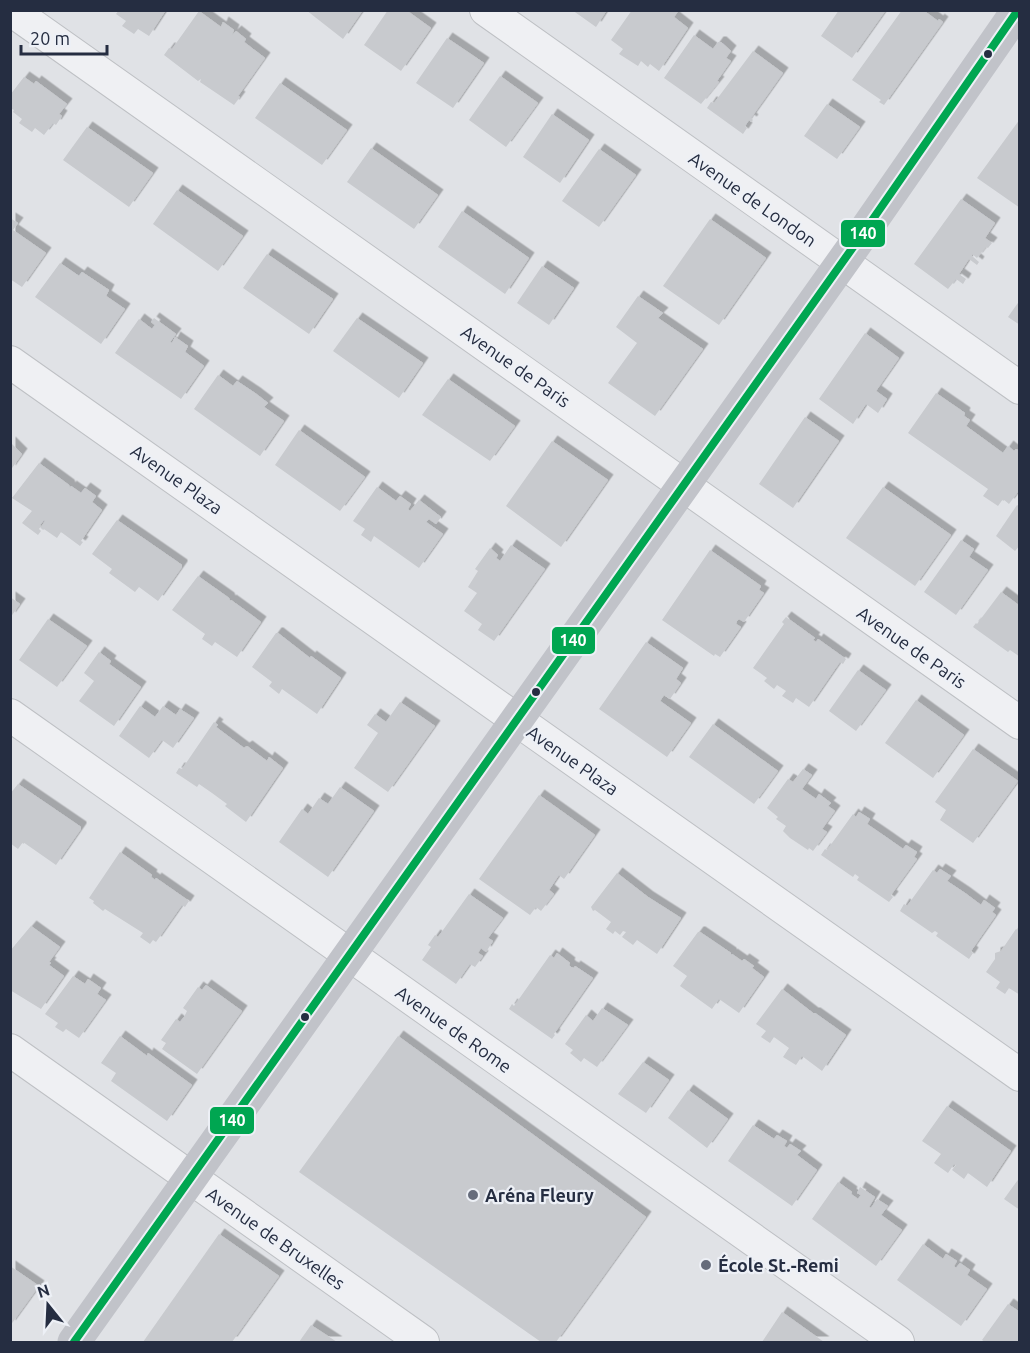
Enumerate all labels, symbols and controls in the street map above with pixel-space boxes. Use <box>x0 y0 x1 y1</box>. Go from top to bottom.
scale bar <box>21 18 106 56</box>
text: 20 m <box>30 28 70 48</box>
unlabelled marker <box>982 48 994 60</box>
street label: Avenue de London <box>686 148 820 250</box>
line badge: 140 <box>840 219 886 248</box>
text: 140 <box>849 224 877 242</box>
street label: Avenue de Paris <box>458 321 574 411</box>
street label: Avenue Plaza <box>127 440 227 518</box>
street label: Avenue de Paris <box>854 602 970 692</box>
line badge: 140 <box>551 626 596 655</box>
text: 140 <box>559 631 587 649</box>
unlabelled marker <box>530 686 542 698</box>
street label: Avenue Plaza <box>523 721 623 799</box>
street label: Avenue de Rome <box>392 982 516 1076</box>
unlabelled marker <box>299 1011 311 1023</box>
line badge: 140 <box>209 1106 255 1135</box>
text: 140 <box>218 1111 246 1129</box>
street label: Avenue de Bruxelles <box>203 1183 349 1293</box>
place label: Aréna Fleury <box>485 1185 594 1205</box>
marker: Aréna Fleury <box>466 1188 480 1202</box>
place label: École St.-Remi <box>718 1254 839 1275</box>
marker: École St.-Remi <box>699 1258 713 1272</box>
north arrow <box>18 1275 78 1335</box>
text: N <box>35 1280 52 1301</box>

